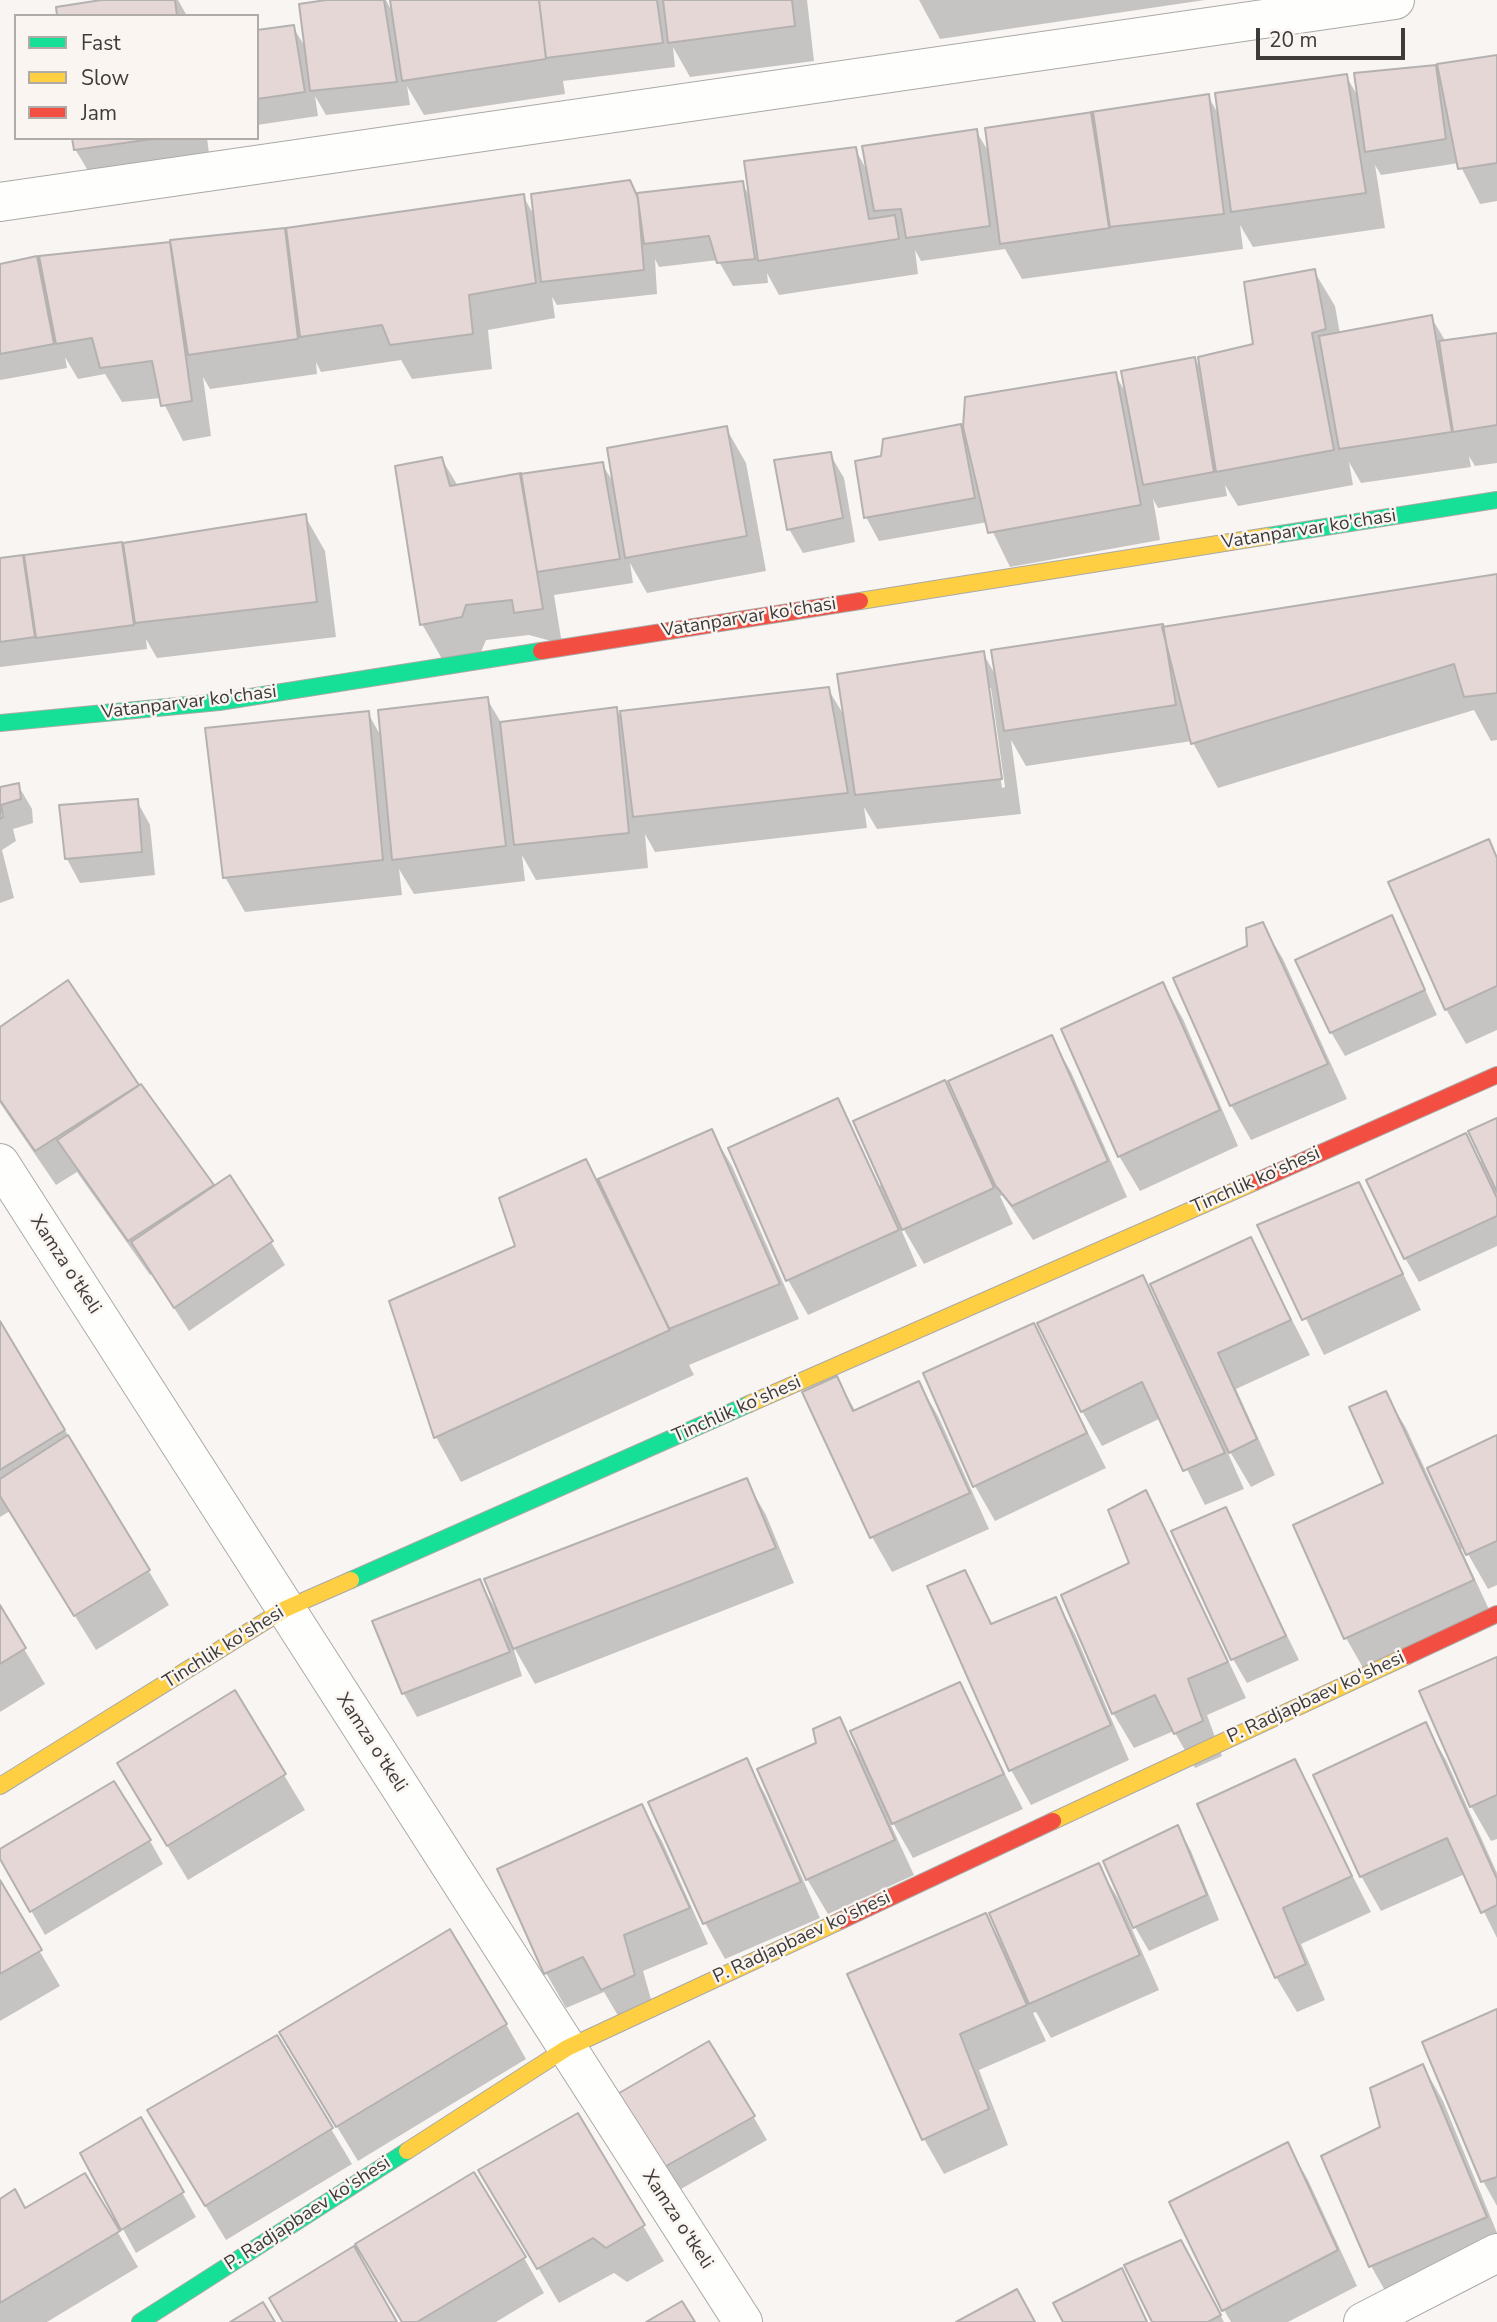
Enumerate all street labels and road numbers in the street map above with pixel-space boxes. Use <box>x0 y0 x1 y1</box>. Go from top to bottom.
street label: Vatanparvar ko'chasi <box>1220 505 1398 555</box>
street label: Vatanparvar ko'chasi <box>660 593 838 643</box>
street label: Vatanparvar ko'chasi <box>100 681 278 725</box>
street label: Tinchlik ko'shesi <box>1188 1142 1324 1220</box>
street label: Xamza o'tkeli <box>25 1211 105 1319</box>
street label: Tinchlik ko'shesi <box>669 1371 805 1449</box>
street label: Tinchlik ko'shesi <box>159 1602 289 1694</box>
street label: P. Radjapbaev ko'shesi <box>1224 1647 1408 1749</box>
street label: Xamza o'tkeli <box>331 1689 411 1797</box>
street label: P. Radjapbaev ko'shesi <box>710 1887 894 1989</box>
street label: P. Radjapbaev ko'shesi <box>221 2152 395 2276</box>
street label: Xamza o'tkeli <box>637 2166 717 2274</box>

